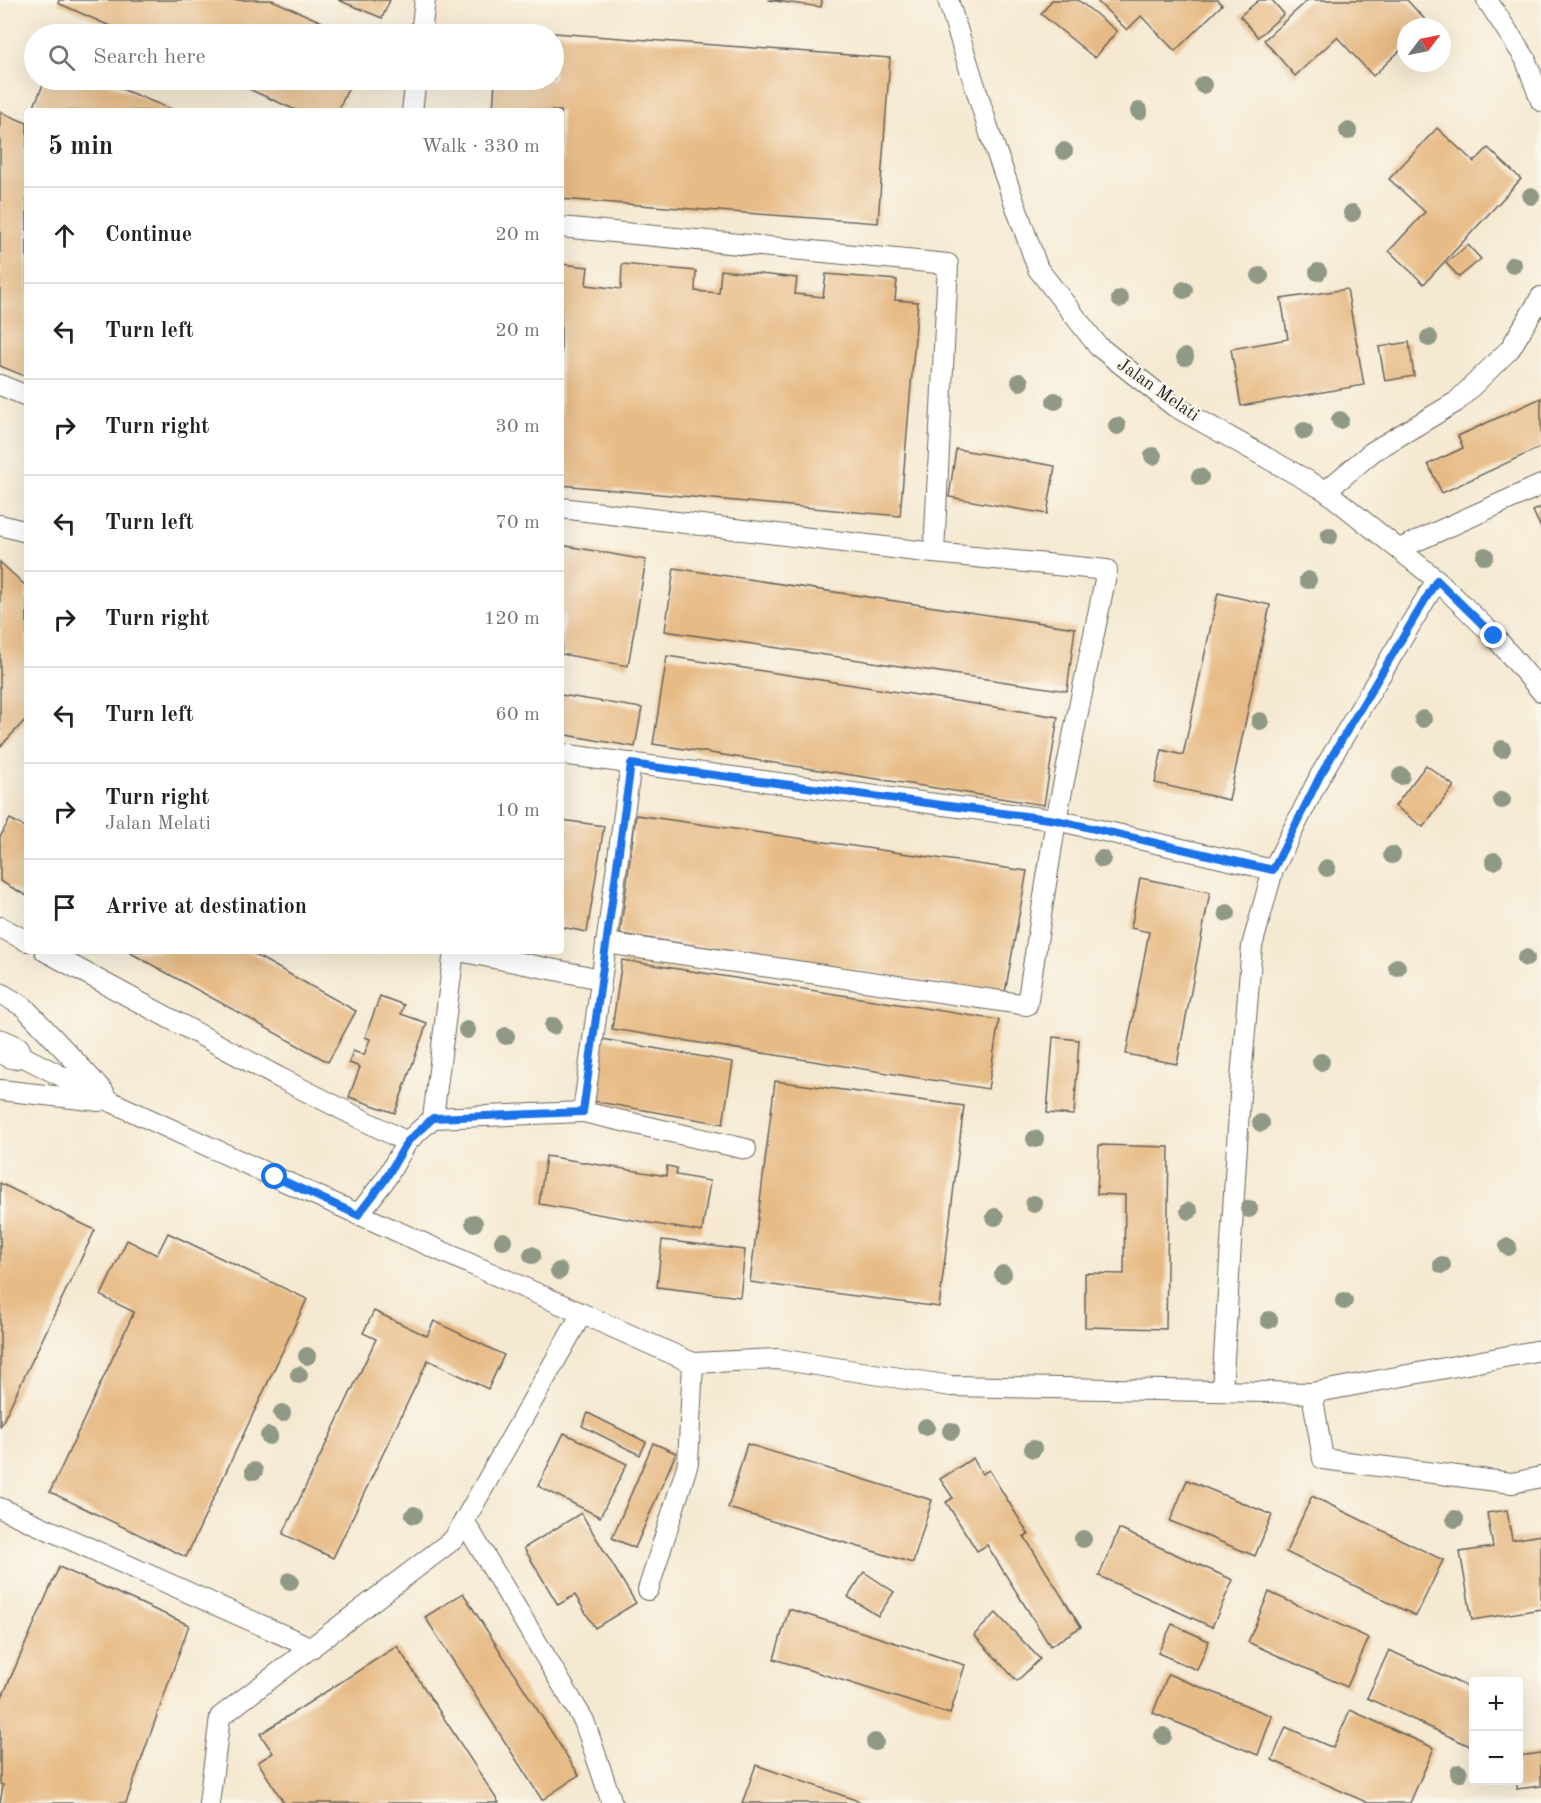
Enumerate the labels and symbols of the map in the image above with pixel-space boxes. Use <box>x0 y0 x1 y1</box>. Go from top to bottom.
north arrow <box>1397 18 1451 72</box>
street label: Jalan Melati <box>1114 355 1202 425</box>
route end <box>1480 622 1506 648</box>
route start <box>261 1163 287 1189</box>

